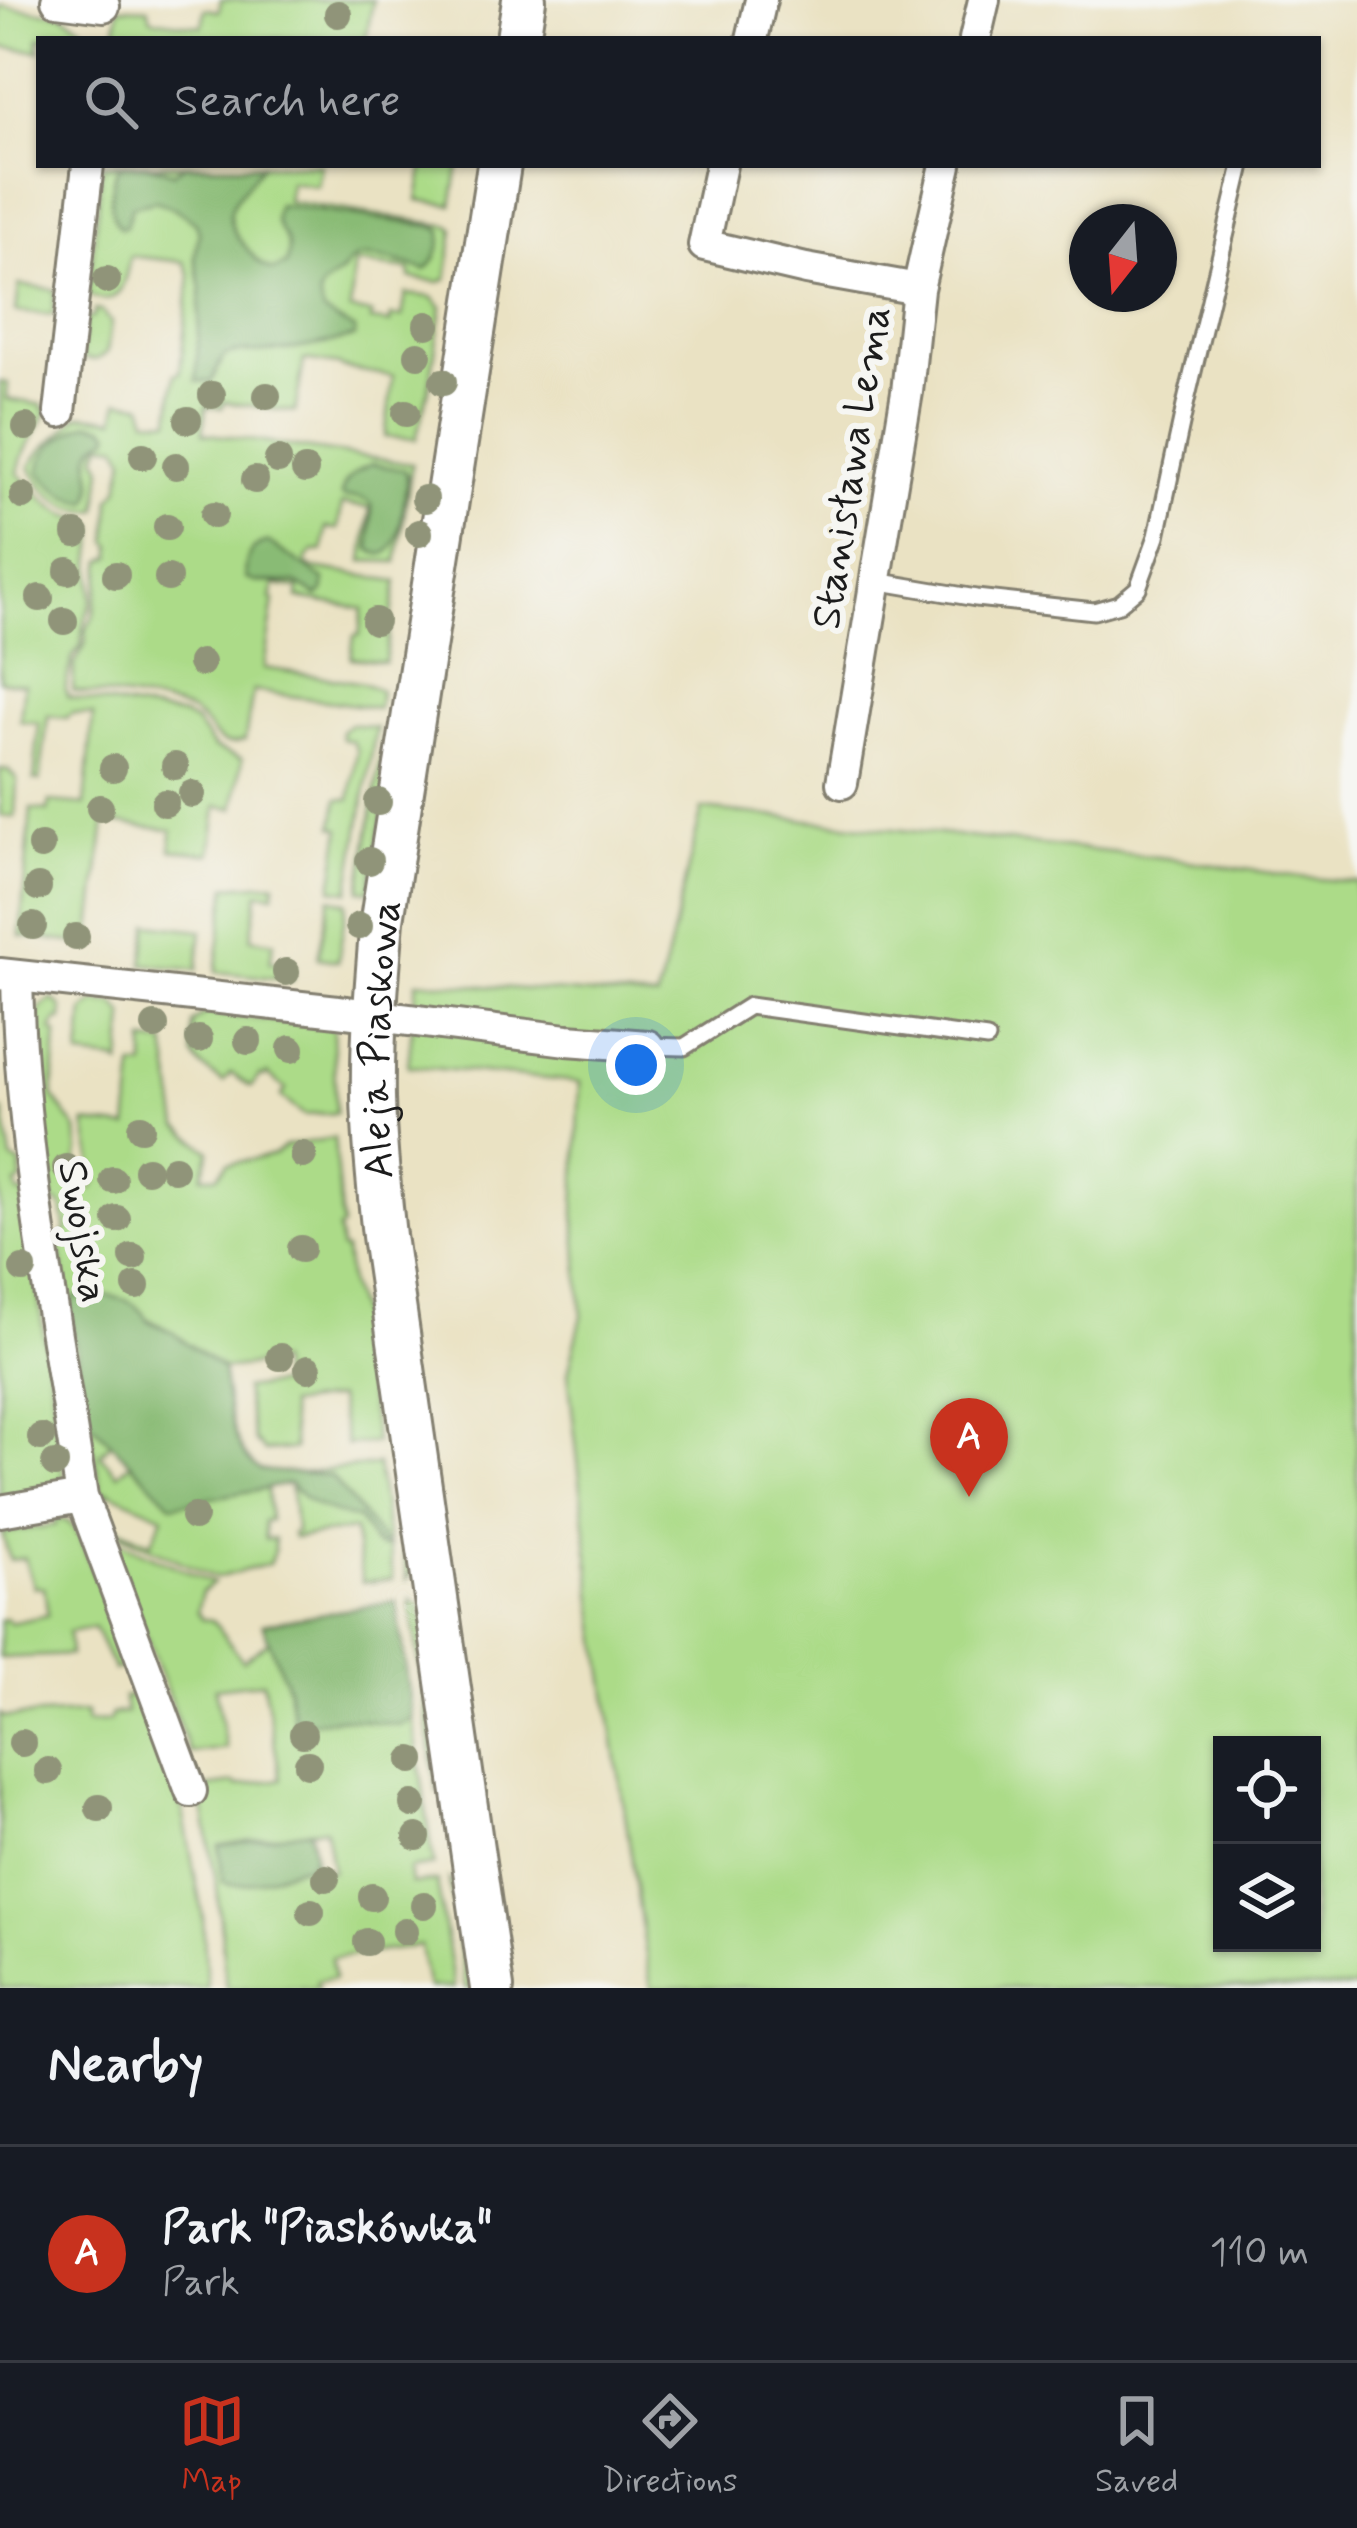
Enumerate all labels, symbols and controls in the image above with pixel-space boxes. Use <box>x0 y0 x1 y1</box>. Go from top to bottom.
search box <box>36 36 1321 168</box>
icon: search <box>78 69 144 135</box>
text: Search here <box>174 73 401 132</box>
north arrow <box>1069 204 1177 312</box>
street label: Stanisława Lema <box>800 302 905 633</box>
street label: Aleja Piaskowa <box>349 896 416 1181</box>
your location <box>606 1035 666 1095</box>
street label: Swojska <box>43 1157 120 1307</box>
pin: A <box>930 1398 1008 1497</box>
map controls <box>1213 1736 1321 1952</box>
button: locate <box>1213 1736 1321 1844</box>
button: layers <box>1213 1844 1321 1952</box>
text: Nearby <box>48 2033 203 2099</box>
text: Park "Piaskówka" <box>162 2199 492 2258</box>
text: A <box>74 2228 100 2279</box>
text: 110 m <box>1210 2228 1309 2279</box>
text: Park <box>162 2258 240 2309</box>
tab: Map <box>179 2388 245 2504</box>
tab: Directions <box>602 2388 738 2504</box>
tab: Saved <box>1095 2388 1178 2504</box>

